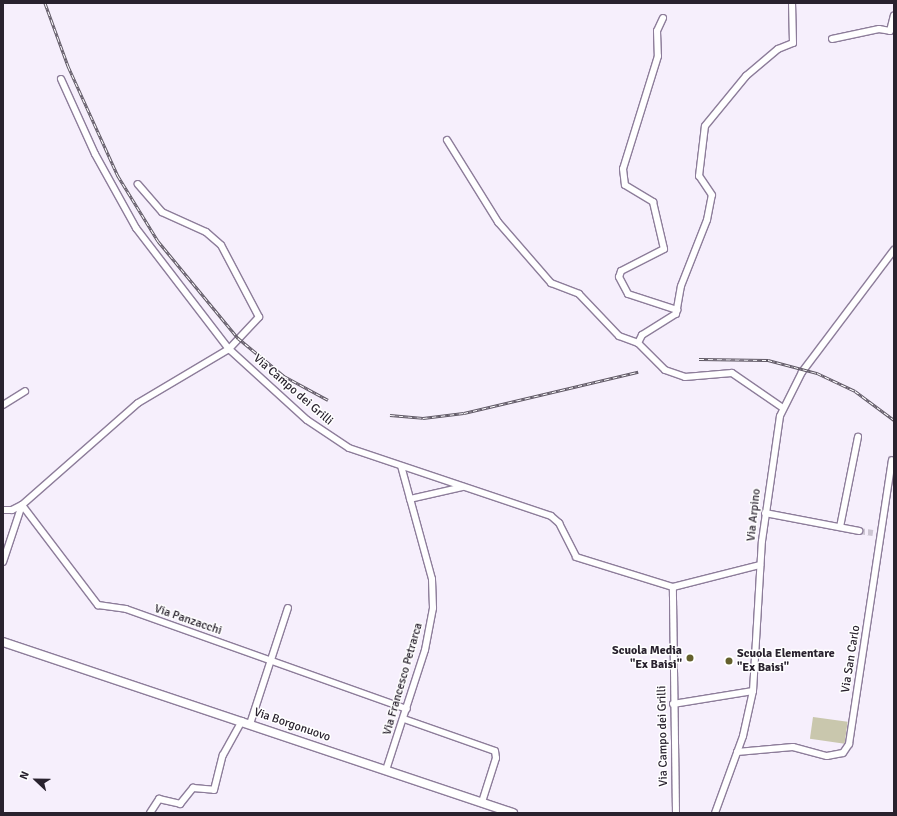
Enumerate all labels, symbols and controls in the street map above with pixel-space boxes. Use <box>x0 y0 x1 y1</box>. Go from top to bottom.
street label: Via Campo dei Grilli <box>250 351 336 429</box>
street label: Via Arpino <box>744 488 764 542</box>
street label: Via Panzacchi <box>152 602 224 638</box>
street label: Via Francesco Petrarca <box>380 621 426 737</box>
street label: Via San Carlo <box>839 624 863 694</box>
place label: Scuola Media "Ex Baisi" <box>612 644 682 672</box>
place label: Scuola Elementare "Ex Baisi" <box>737 647 835 675</box>
marker: Scuola Media "Ex Baisi" <box>685 653 695 663</box>
marker: Scuola Elementare "Ex Baisi" <box>724 656 734 666</box>
street label: Via Campo dei Grilli <box>655 685 671 787</box>
street label: Via Borgonuovo <box>252 705 332 745</box>
north arrow <box>16 760 56 800</box>
text: N <box>17 769 32 781</box>

